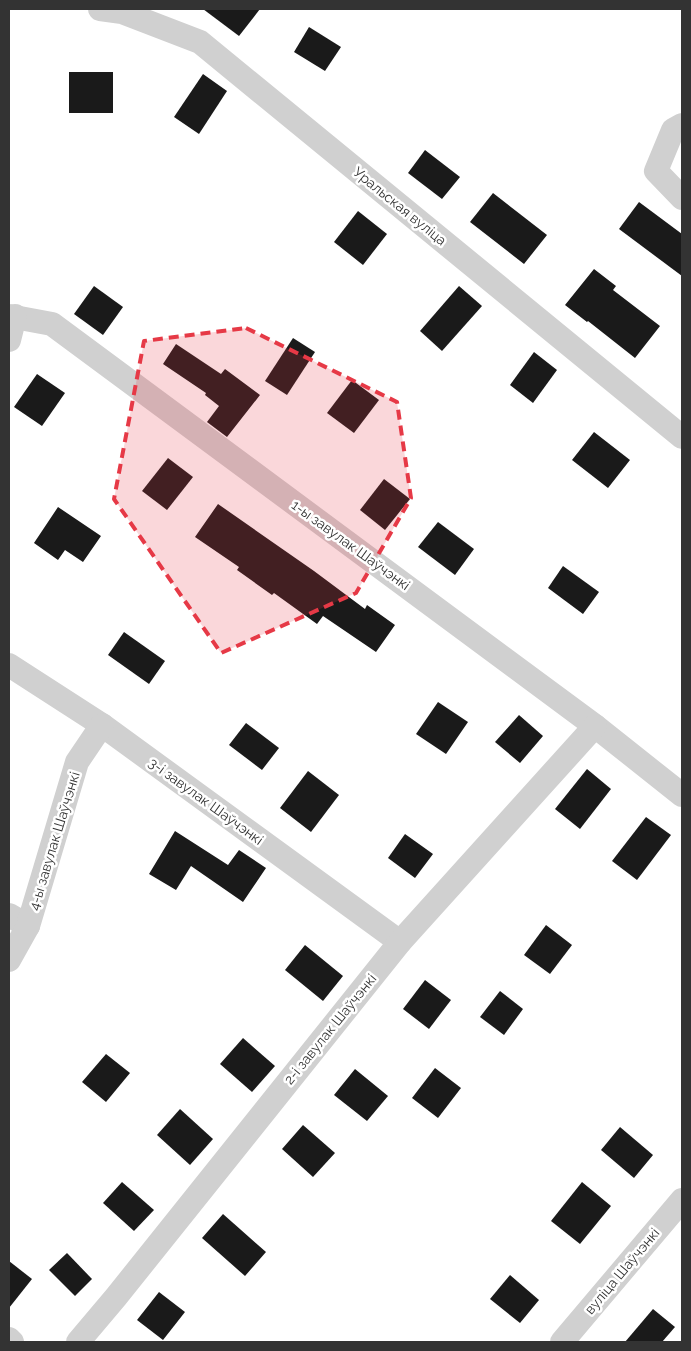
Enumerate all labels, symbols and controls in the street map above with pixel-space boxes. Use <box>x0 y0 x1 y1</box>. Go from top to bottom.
street label: Уральская вуліца <box>350 164 450 248</box>
street label: 1-ы завулак Шаўчэнкі <box>289 497 413 593</box>
street label: 3-і завулак Шаўчэнкі <box>146 754 266 848</box>
street label: 4-ы завулак Шаўчэнкі <box>25 770 83 912</box>
street label: 2-і завулак Шаўчэнкі <box>281 971 379 1087</box>
street label: вуліца Шаўчэнкі <box>581 1225 663 1317</box>

